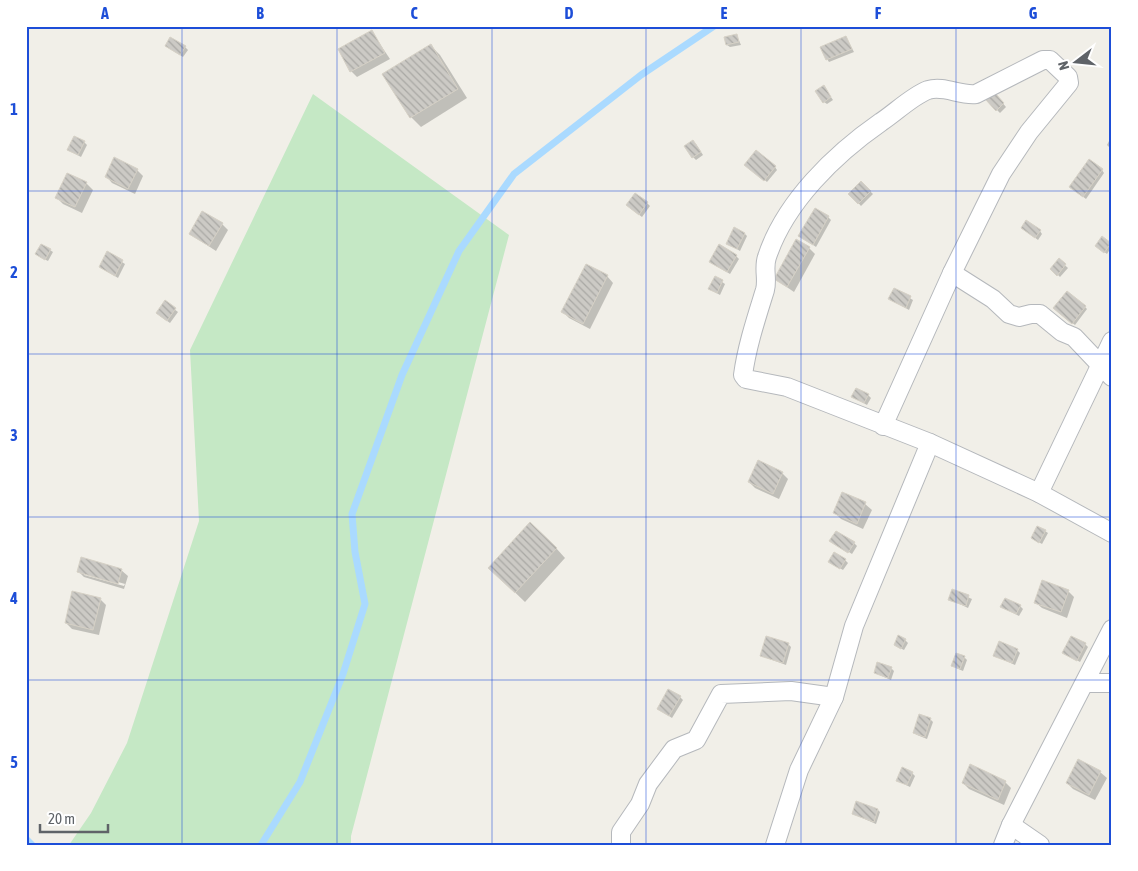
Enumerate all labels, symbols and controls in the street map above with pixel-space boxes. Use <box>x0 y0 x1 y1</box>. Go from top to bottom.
text: A <box>100 4 109 22</box>
text: B <box>256 4 264 22</box>
text: C <box>410 4 418 22</box>
text: D <box>565 4 574 22</box>
text: E <box>721 4 728 22</box>
text: F <box>875 4 882 22</box>
text: G <box>1029 4 1038 22</box>
north arrow <box>1050 38 1100 88</box>
text: N <box>1055 59 1072 72</box>
text: 1 <box>10 100 18 118</box>
text: 2 <box>10 263 18 281</box>
text: 3 <box>10 426 18 444</box>
text: 4 <box>9 589 18 607</box>
text: 5 <box>10 753 18 771</box>
scale bar <box>40 801 108 833</box>
text: 20 m <box>48 810 75 827</box>

